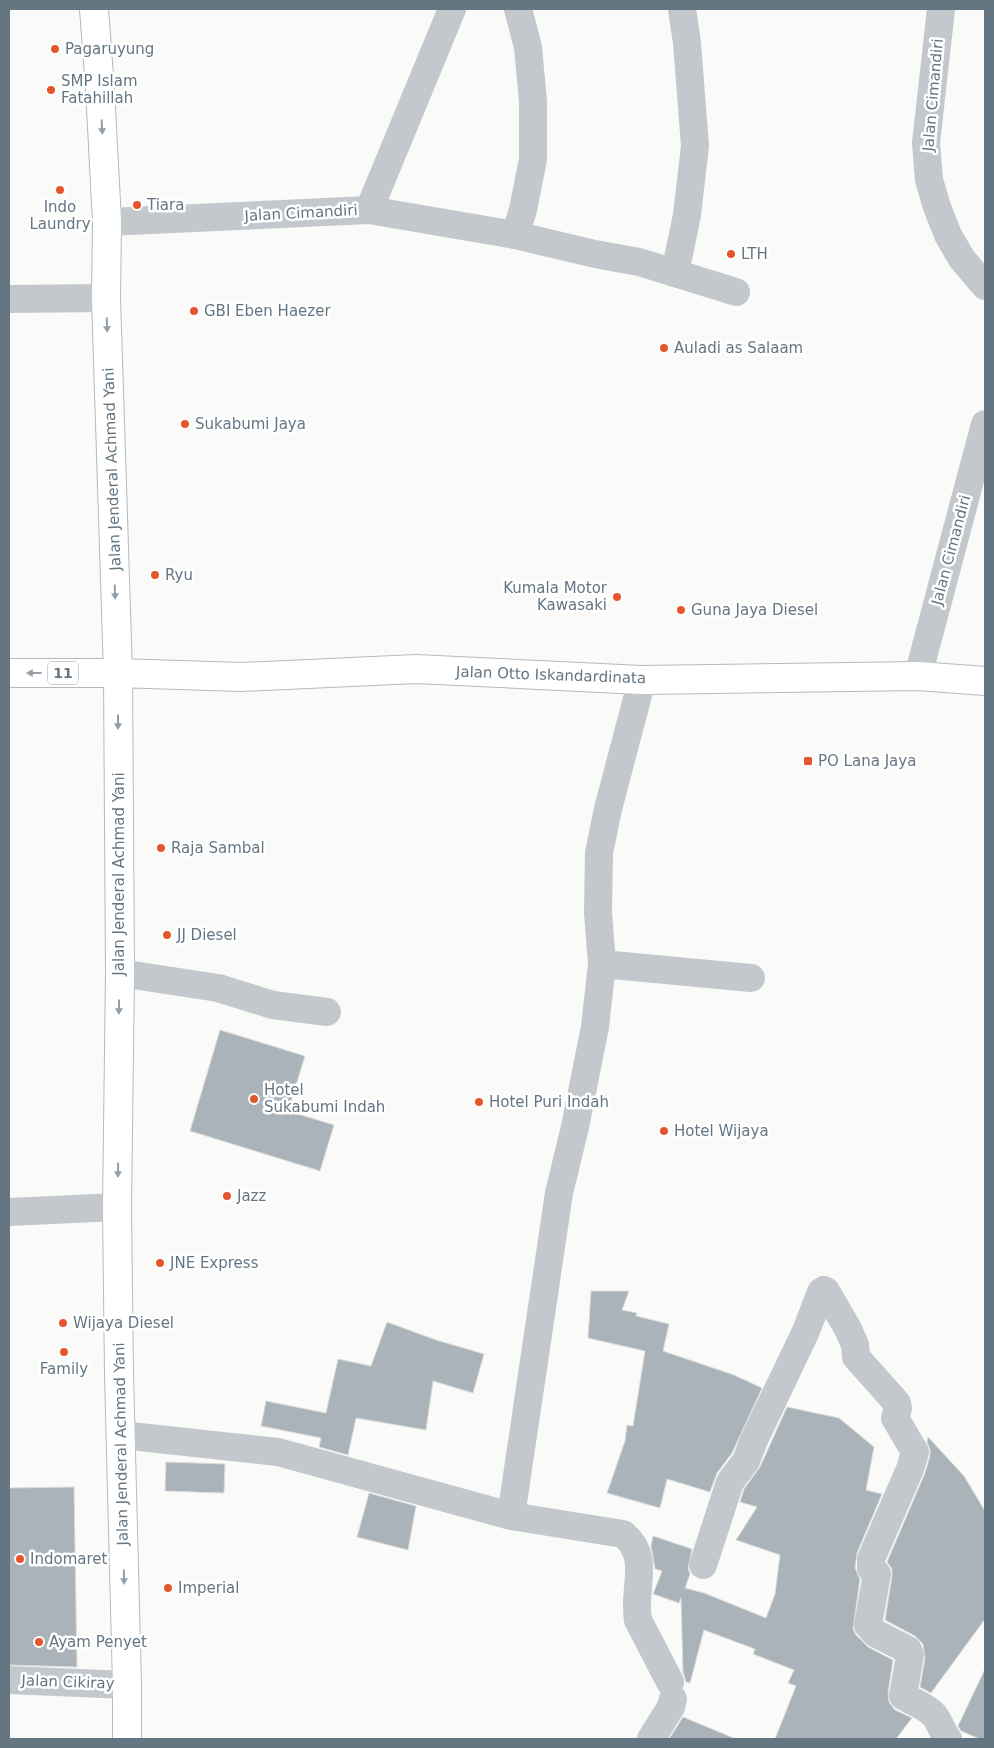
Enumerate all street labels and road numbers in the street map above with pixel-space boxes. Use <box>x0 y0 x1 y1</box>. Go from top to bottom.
street label: Jalan Cimandiri <box>919 38 947 153</box>
street label: Jalan Cimandiri <box>243 201 358 225</box>
street label: Jalan Jenderal Achmad Yani <box>99 367 125 572</box>
street label: Jalan Cimandiri <box>927 493 974 608</box>
road number: 11 <box>48 661 78 684</box>
street label: Jalan Otto Iskandardinata <box>455 663 646 687</box>
street label: Jalan Jenderal Achmad Yani <box>110 772 128 977</box>
street label: Jalan Jenderal Achmad Yani <box>110 1342 132 1547</box>
street label: Jalan Cikiray <box>20 1671 115 1693</box>

